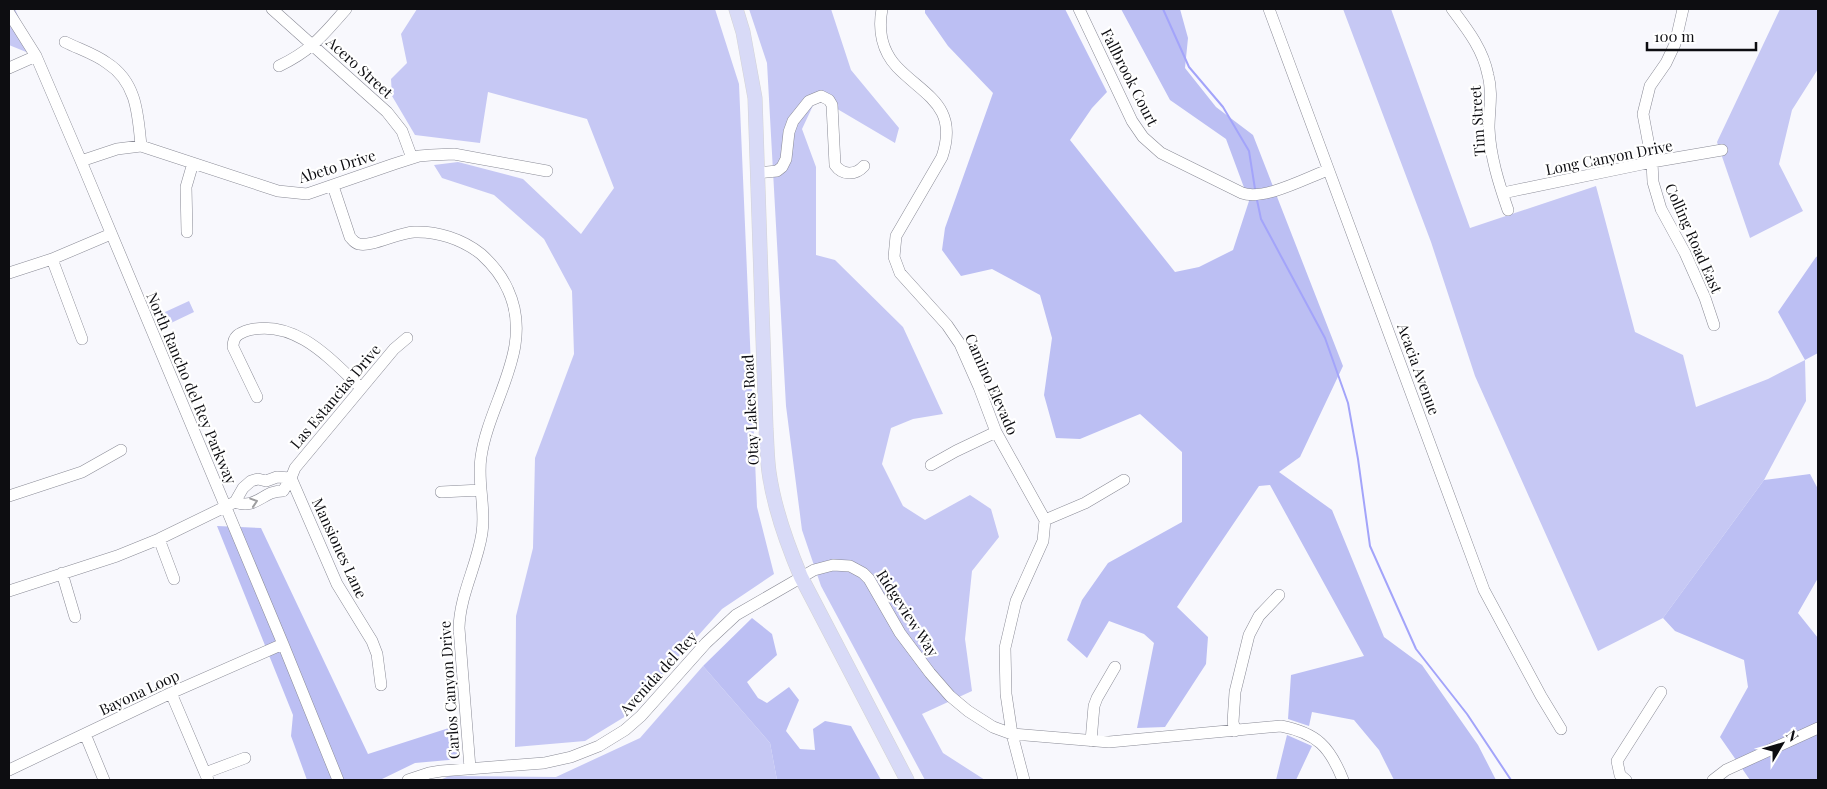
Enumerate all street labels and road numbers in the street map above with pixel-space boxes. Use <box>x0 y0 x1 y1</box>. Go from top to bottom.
street label: Fallbrook Court <box>1097 25 1163 130</box>
street label: Acero Street <box>322 31 398 103</box>
street label: Tim Street <box>1464 84 1489 157</box>
street label: Long Canyon Drive <box>1544 135 1674 179</box>
street label: Abeto Drive <box>295 145 378 187</box>
street label: Colling Road East <box>1661 180 1727 297</box>
street label: North Rancho del Rey Parkway <box>142 289 242 488</box>
street label: Acacia Avenue <box>1393 320 1445 417</box>
street label: Camino Elevado <box>961 330 1023 438</box>
street label: Las Estancias Drive <box>285 340 385 452</box>
street label: Otay Lakes Road <box>737 354 763 466</box>
street label: Mansiones Lane <box>308 495 372 601</box>
street label: Ridgeview Way <box>873 566 944 661</box>
street label: Carlos Canyon Drive <box>434 620 464 760</box>
street label: Avenida del Rey <box>614 626 701 720</box>
street label: Bayona Loop <box>96 665 183 719</box>

